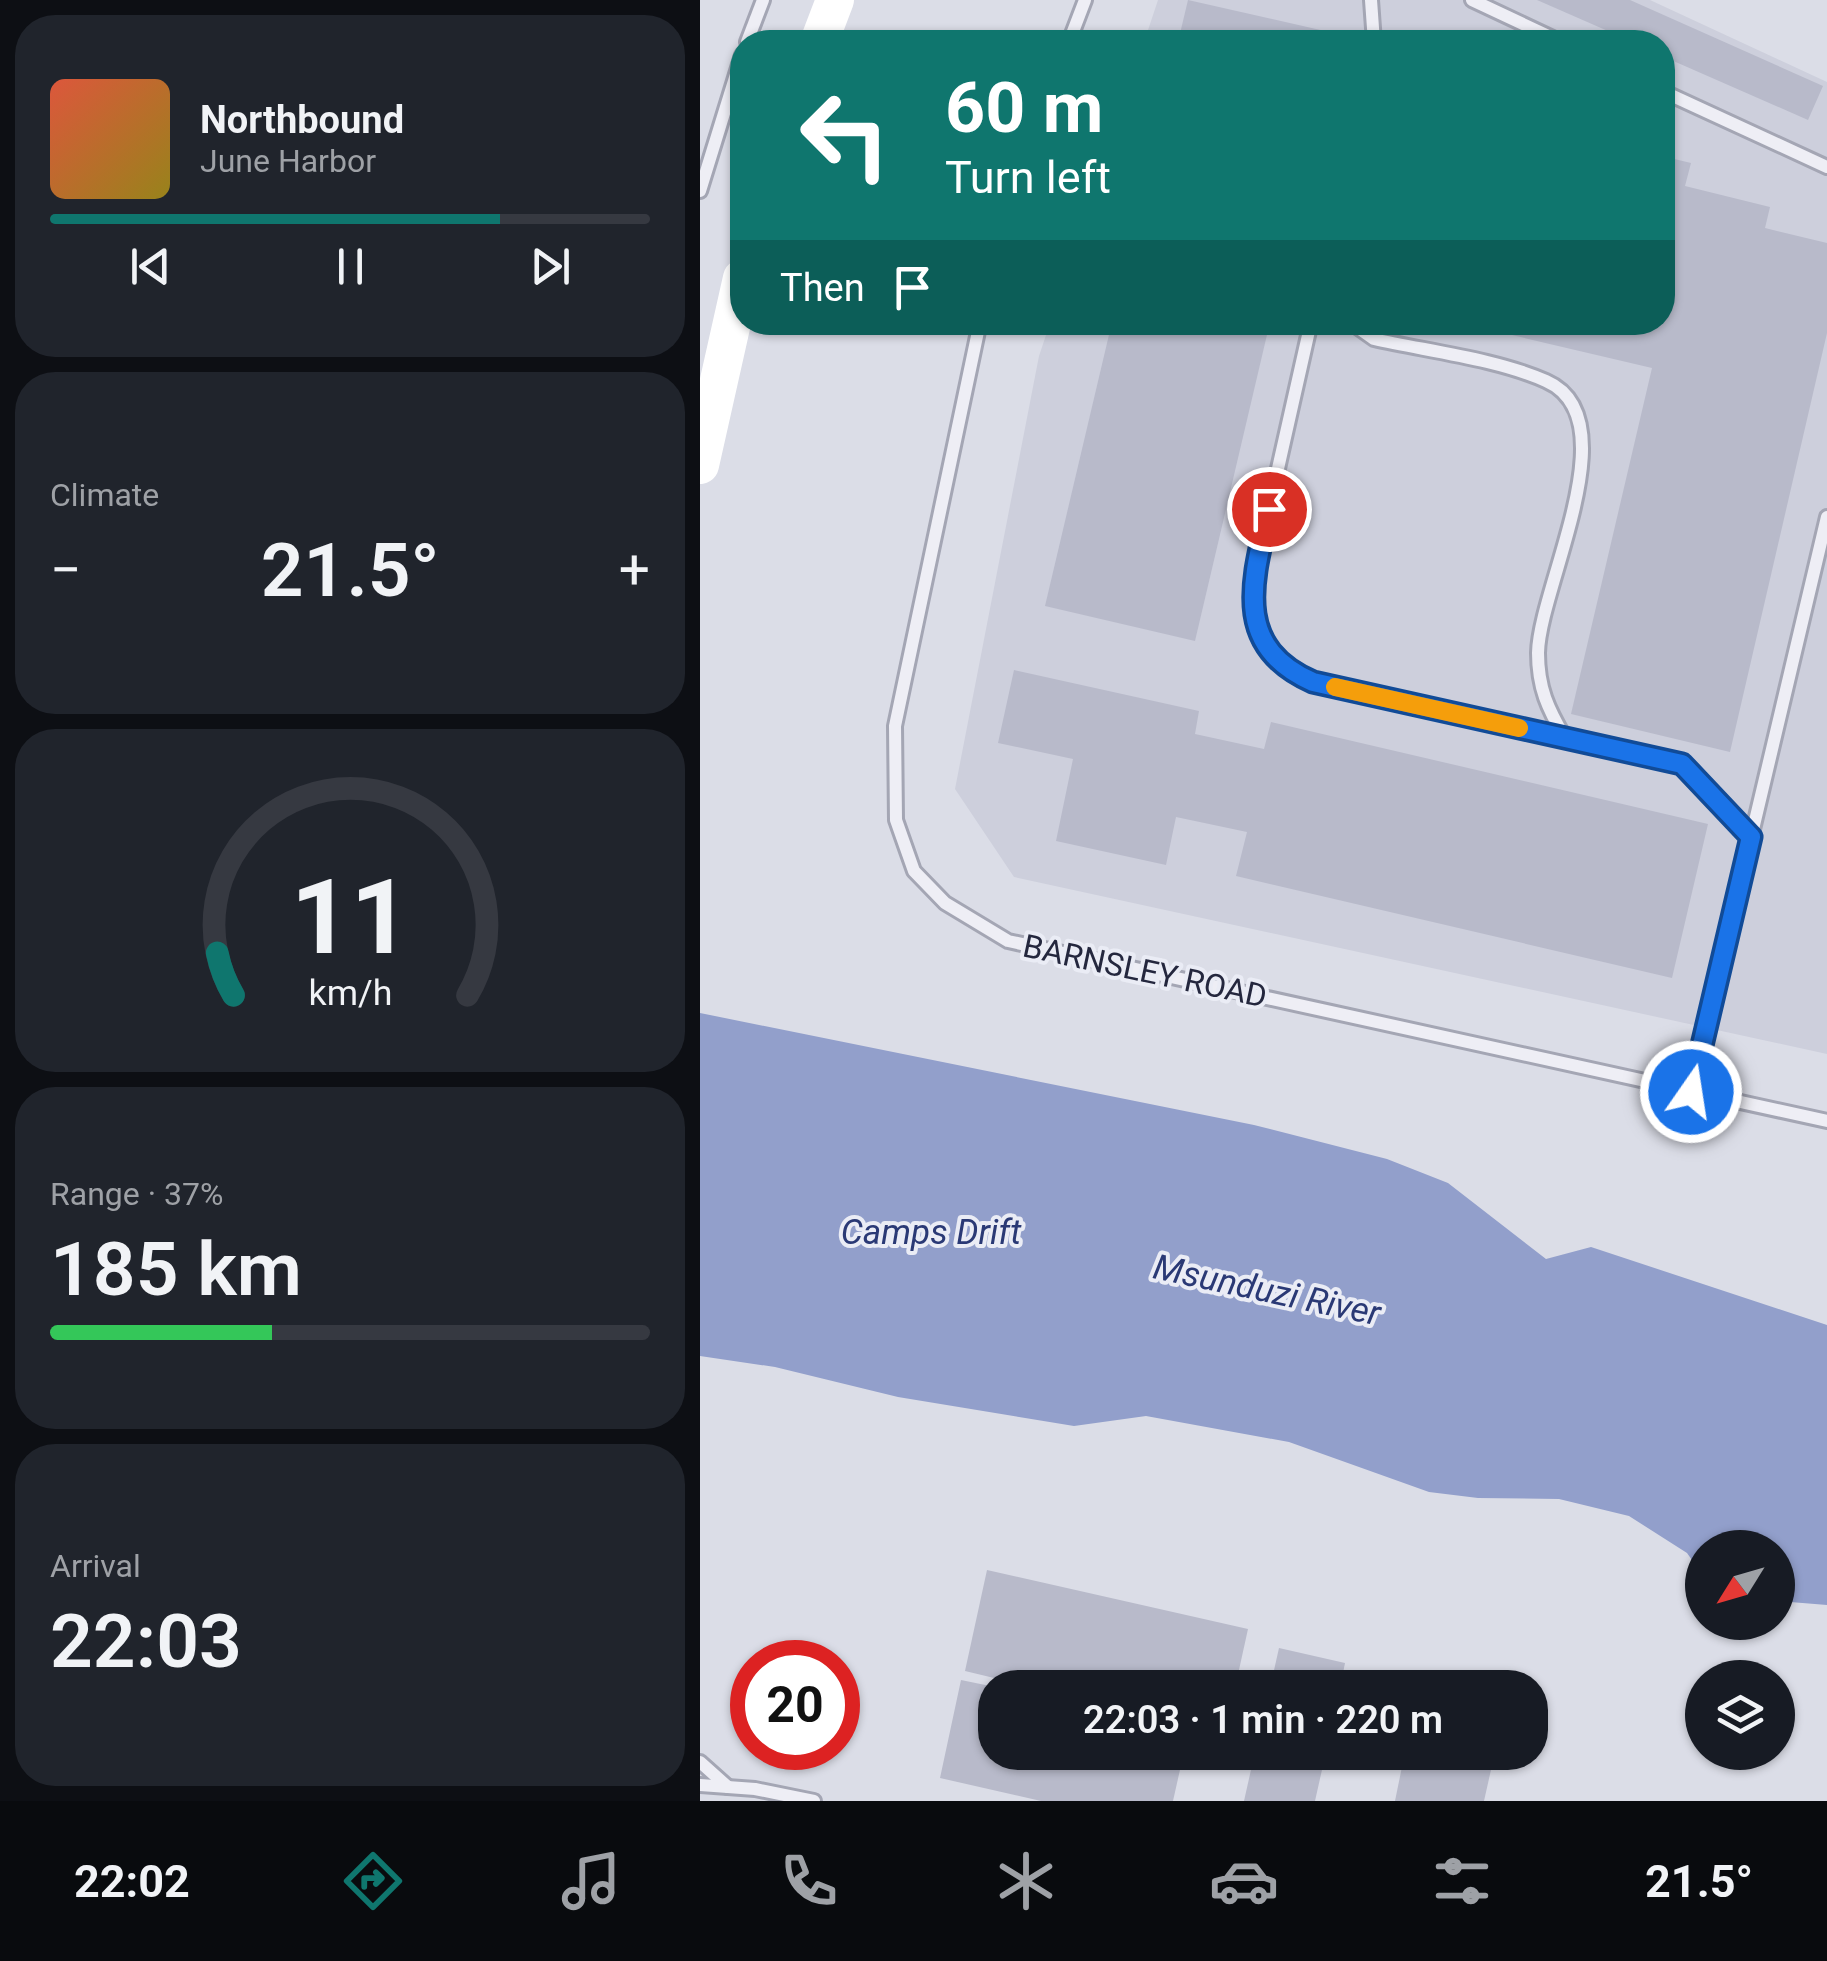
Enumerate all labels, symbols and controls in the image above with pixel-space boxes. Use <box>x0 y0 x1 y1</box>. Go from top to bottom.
text: 60 m <box>945 67 1103 149</box>
icon: left <box>780 70 910 200</box>
text: Northbound <box>200 98 404 142</box>
text: June Harbor <box>200 142 376 180</box>
text: Turn left <box>945 151 1111 204</box>
icon: previous <box>123 239 178 294</box>
icon: pause <box>323 239 378 294</box>
icon: next <box>523 239 578 294</box>
icon: arrive <box>885 260 940 315</box>
text: Then <box>780 266 865 310</box>
pin <box>1227 467 1312 552</box>
text: Climate <box>50 476 159 514</box>
icon: arrive <box>1242 482 1297 537</box>
text: 21.5° <box>261 526 440 614</box>
text: − <box>50 538 81 602</box>
text: + <box>619 538 650 602</box>
text: 11 <box>290 857 410 978</box>
street label: BARNSLEY ROAD <box>1020 927 1270 1015</box>
text: km/h <box>308 972 392 1014</box>
position arrow <box>1639 1040 1743 1144</box>
text: Range · 37% <box>50 1175 223 1213</box>
water label: Camps Drift <box>841 1212 1022 1253</box>
text: 185 km <box>50 1225 302 1313</box>
water label: Msunduzi River <box>1150 1246 1386 1335</box>
north arrow <box>1685 1530 1795 1640</box>
map controls <box>1685 1530 1795 1770</box>
text: Arrival <box>50 1547 141 1585</box>
text: 22:03 <box>50 1597 242 1685</box>
speed limit sign: 20 <box>730 1640 860 1770</box>
button: layers <box>1685 1660 1795 1770</box>
text: 22:03 · 1 min · 220 m <box>1083 1698 1443 1742</box>
icon: directions <box>338 1846 408 1916</box>
icon: music <box>556 1846 626 1916</box>
icon: phone <box>774 1846 844 1916</box>
icon: climate <box>991 1846 1061 1916</box>
icon: car <box>1209 1846 1279 1916</box>
icon: filters <box>1427 1846 1497 1916</box>
text: 22:02 <box>74 1855 190 1908</box>
text: 21.5° <box>1645 1855 1753 1908</box>

